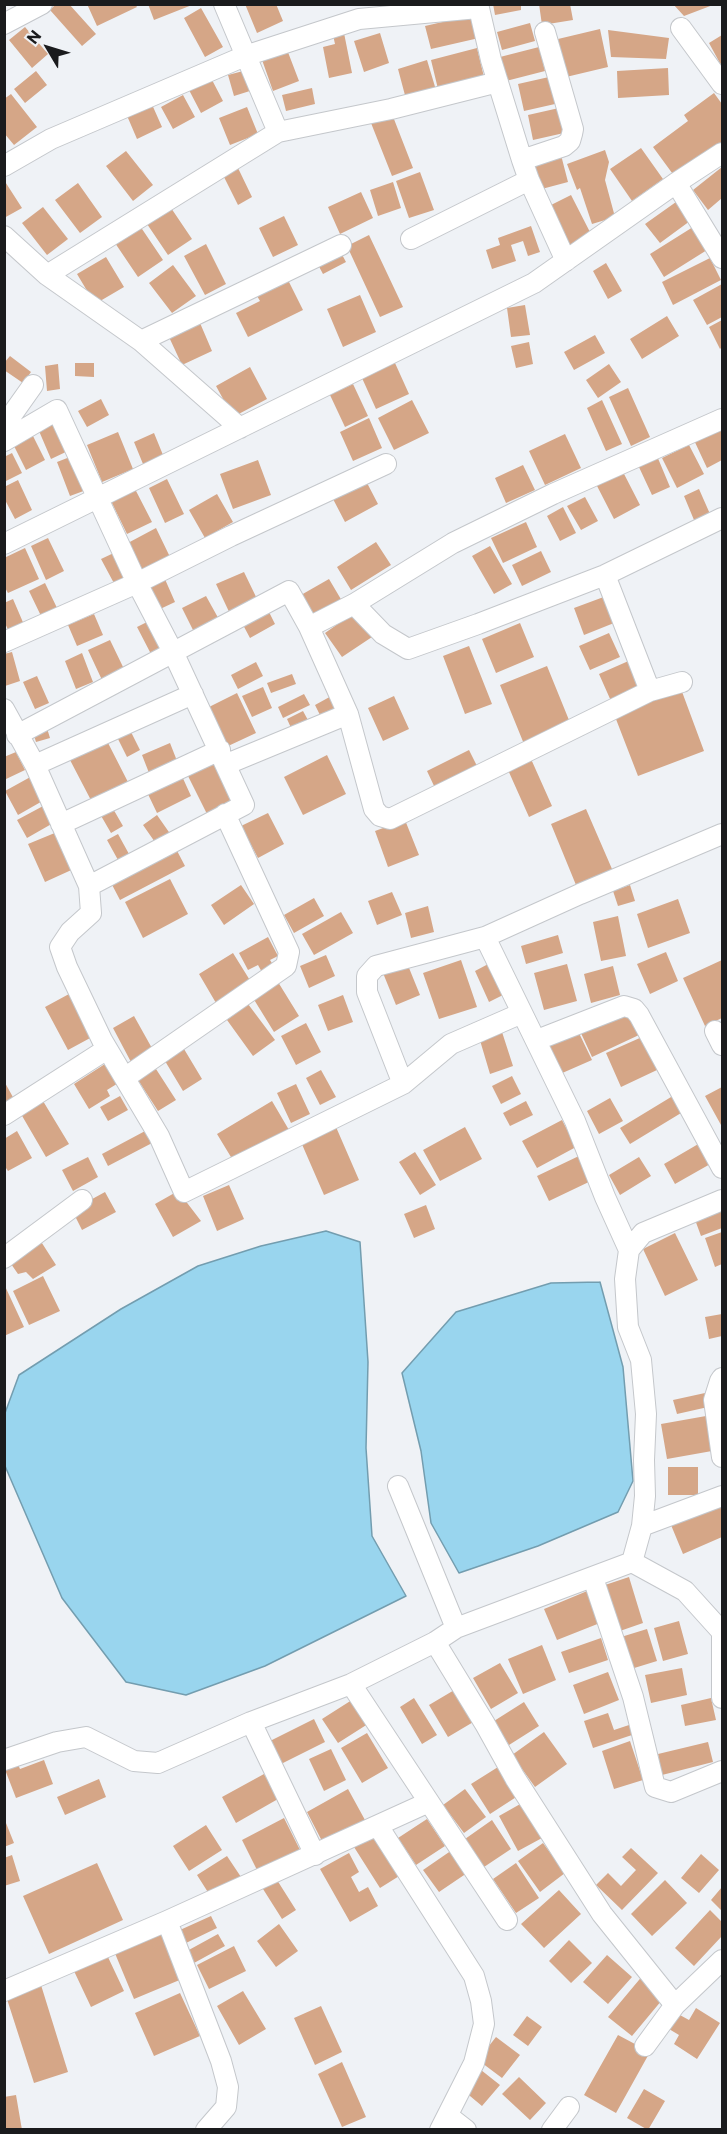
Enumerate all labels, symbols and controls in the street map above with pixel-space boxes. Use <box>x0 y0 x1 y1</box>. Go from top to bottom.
north arrow <box>18 18 78 78</box>
text: N <box>22 26 45 47</box>

